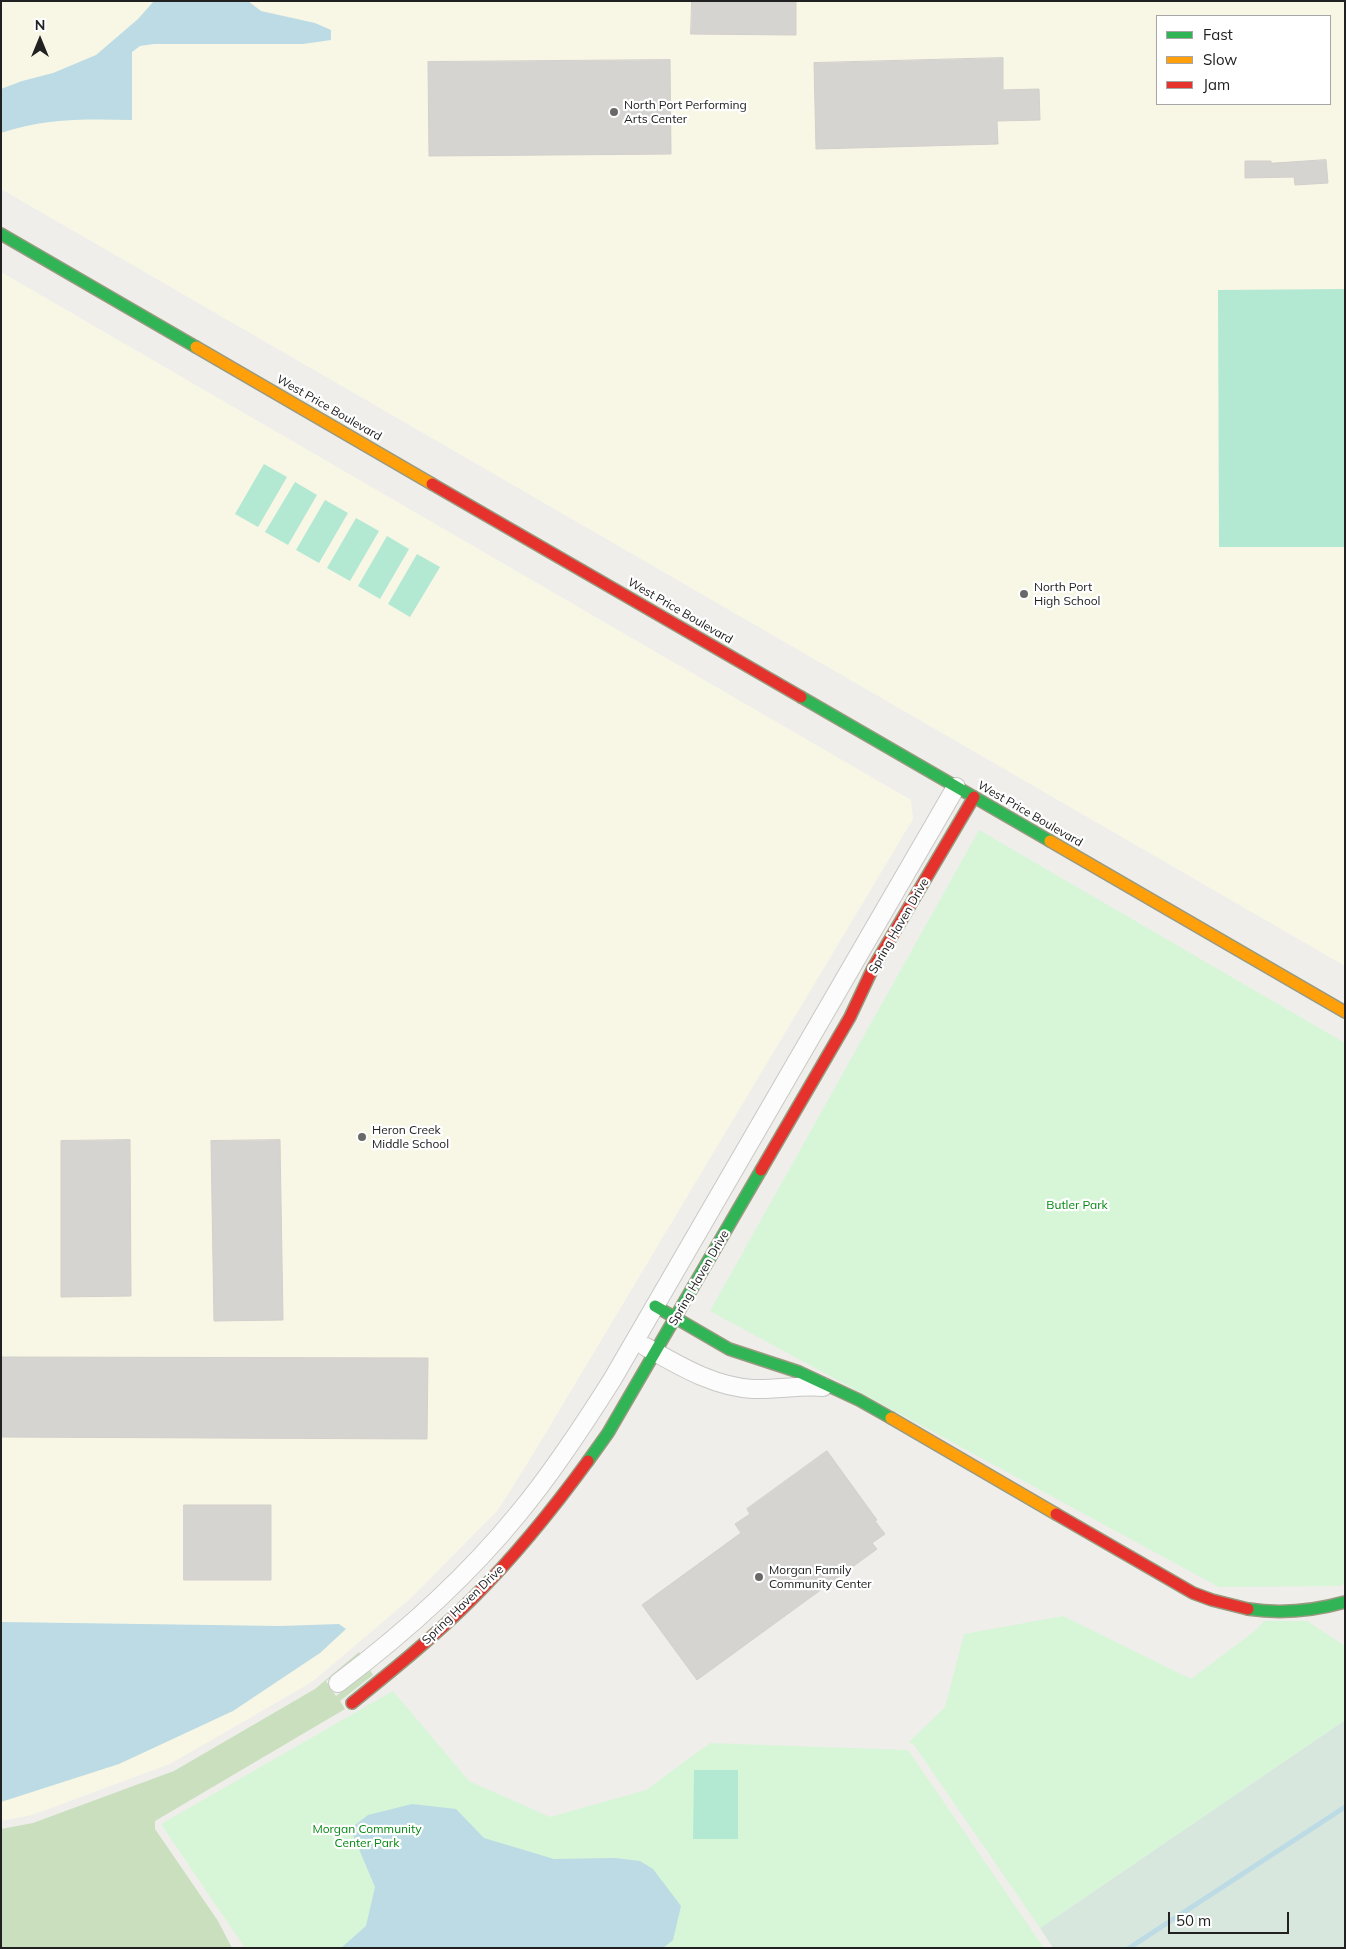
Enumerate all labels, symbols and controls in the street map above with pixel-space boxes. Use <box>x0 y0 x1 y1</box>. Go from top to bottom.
north arrow <box>15 15 65 65</box>
legend <box>1156 15 1331 105</box>
text: N <box>35 16 45 34</box>
text: Fast <box>1203 25 1233 44</box>
text: Slow <box>1203 50 1237 69</box>
text: Jam <box>1203 75 1230 94</box>
place label: North Port Performing Arts Center <box>624 98 747 126</box>
marker: North Port Performing Arts Center <box>608 106 620 118</box>
street label: West Price Boulevard <box>274 372 384 444</box>
street label: West Price Boulevard <box>625 575 735 647</box>
place label: North Port High School <box>1034 580 1100 608</box>
marker: North Port High School <box>1018 588 1030 600</box>
street label: West Price Boulevard <box>975 778 1085 850</box>
street label: Spring Haven Drive <box>866 876 932 976</box>
place label: Heron Creek Middle School <box>372 1123 449 1151</box>
marker: Heron Creek Middle School <box>356 1131 368 1143</box>
park label: Butler Park <box>1046 1198 1108 1212</box>
street label: Spring Haven Drive <box>666 1228 732 1328</box>
street label: Spring Haven Drive <box>419 1562 507 1648</box>
place label: Morgan Family Community Center <box>769 1563 872 1591</box>
marker: Morgan Family Community Center <box>753 1571 765 1583</box>
park label: Morgan Community Center Park <box>312 1822 422 1850</box>
scale bar <box>1171 1902 1292 1934</box>
text: 50 m <box>1176 1911 1211 1930</box>

